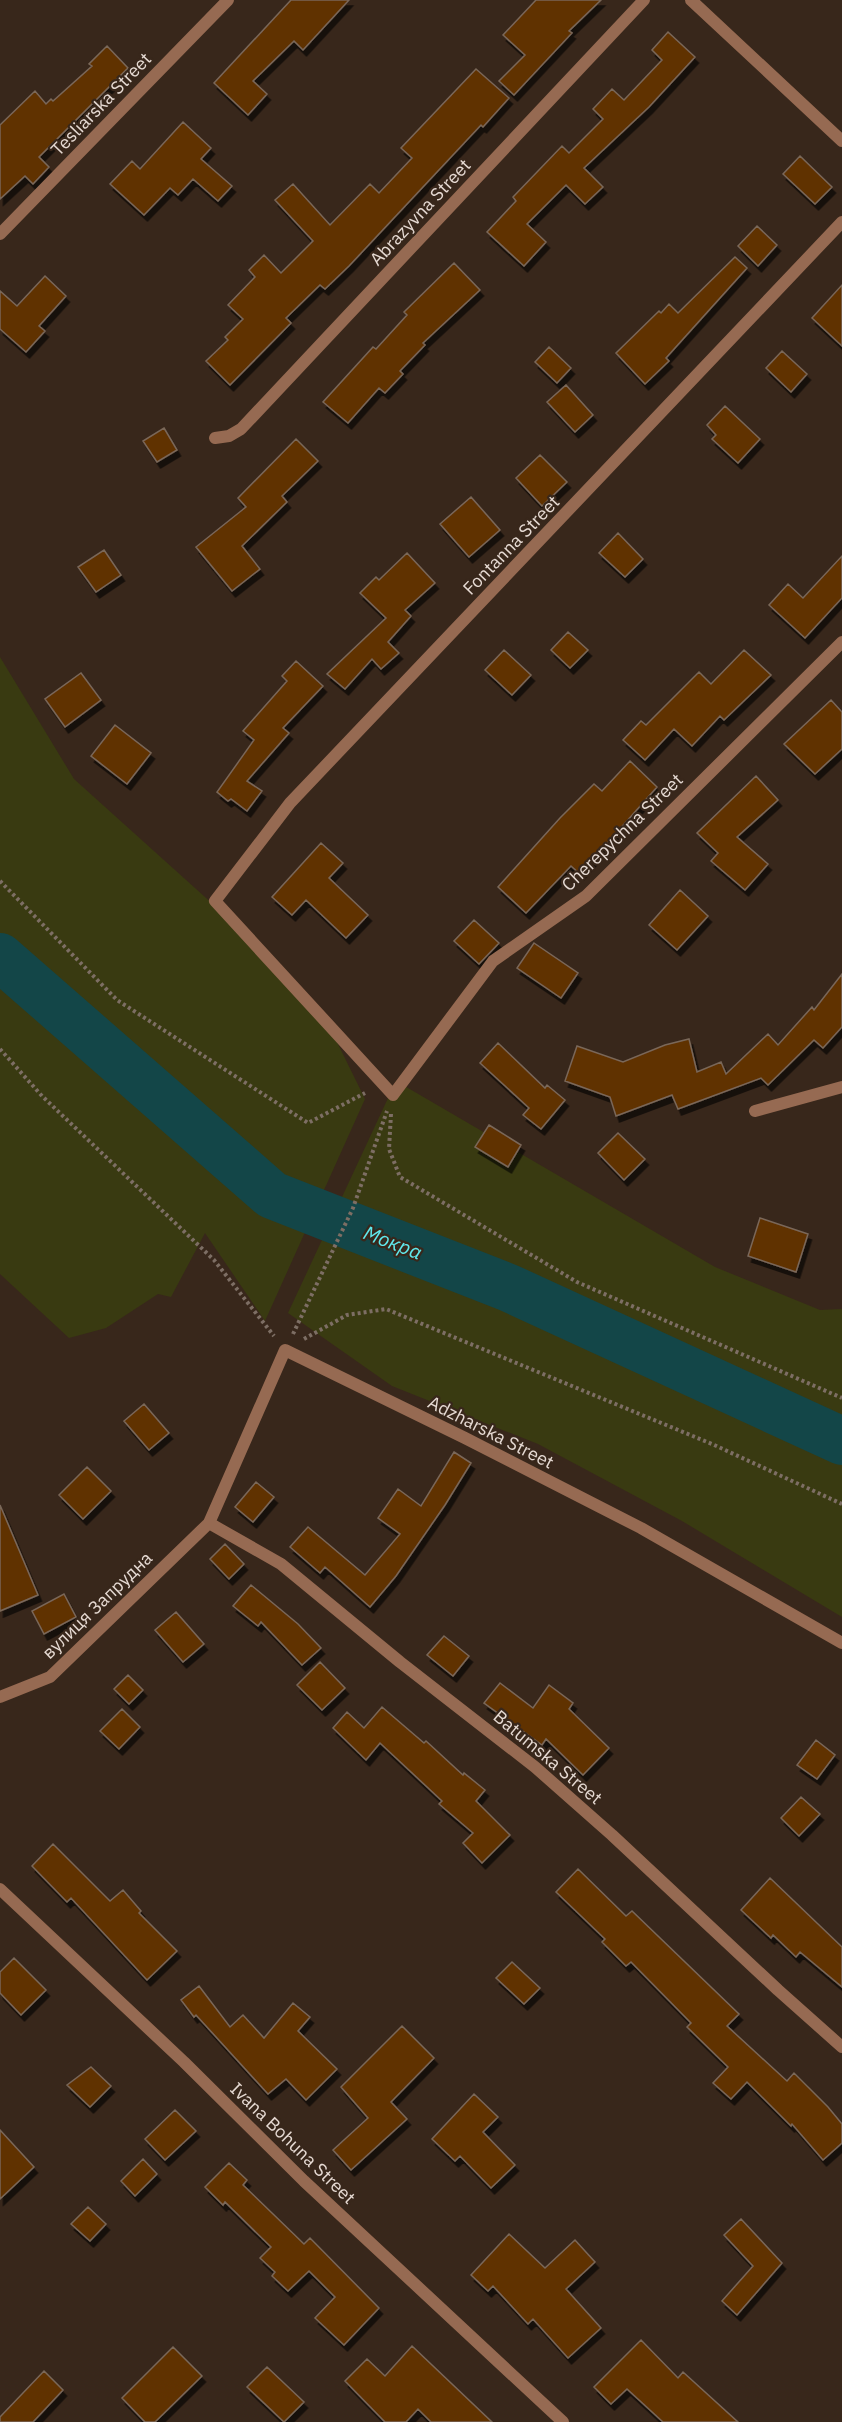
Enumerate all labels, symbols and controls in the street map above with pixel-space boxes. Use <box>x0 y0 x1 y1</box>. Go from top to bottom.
street label: Tesliarska Street <box>46 48 156 160</box>
street label: Abrazyvna Street <box>365 154 475 270</box>
street label: Fontanna Street <box>458 490 564 600</box>
street label: Cherepychna Street <box>557 768 687 896</box>
water label: Мокра <box>360 1219 426 1265</box>
street label: Adzharska Street <box>424 1390 558 1474</box>
street label: вулиця Запрудна <box>37 1546 157 1663</box>
street label: Batumska Street <box>489 1705 607 1809</box>
street label: Ivana Bohuna Street <box>226 2077 360 2209</box>

